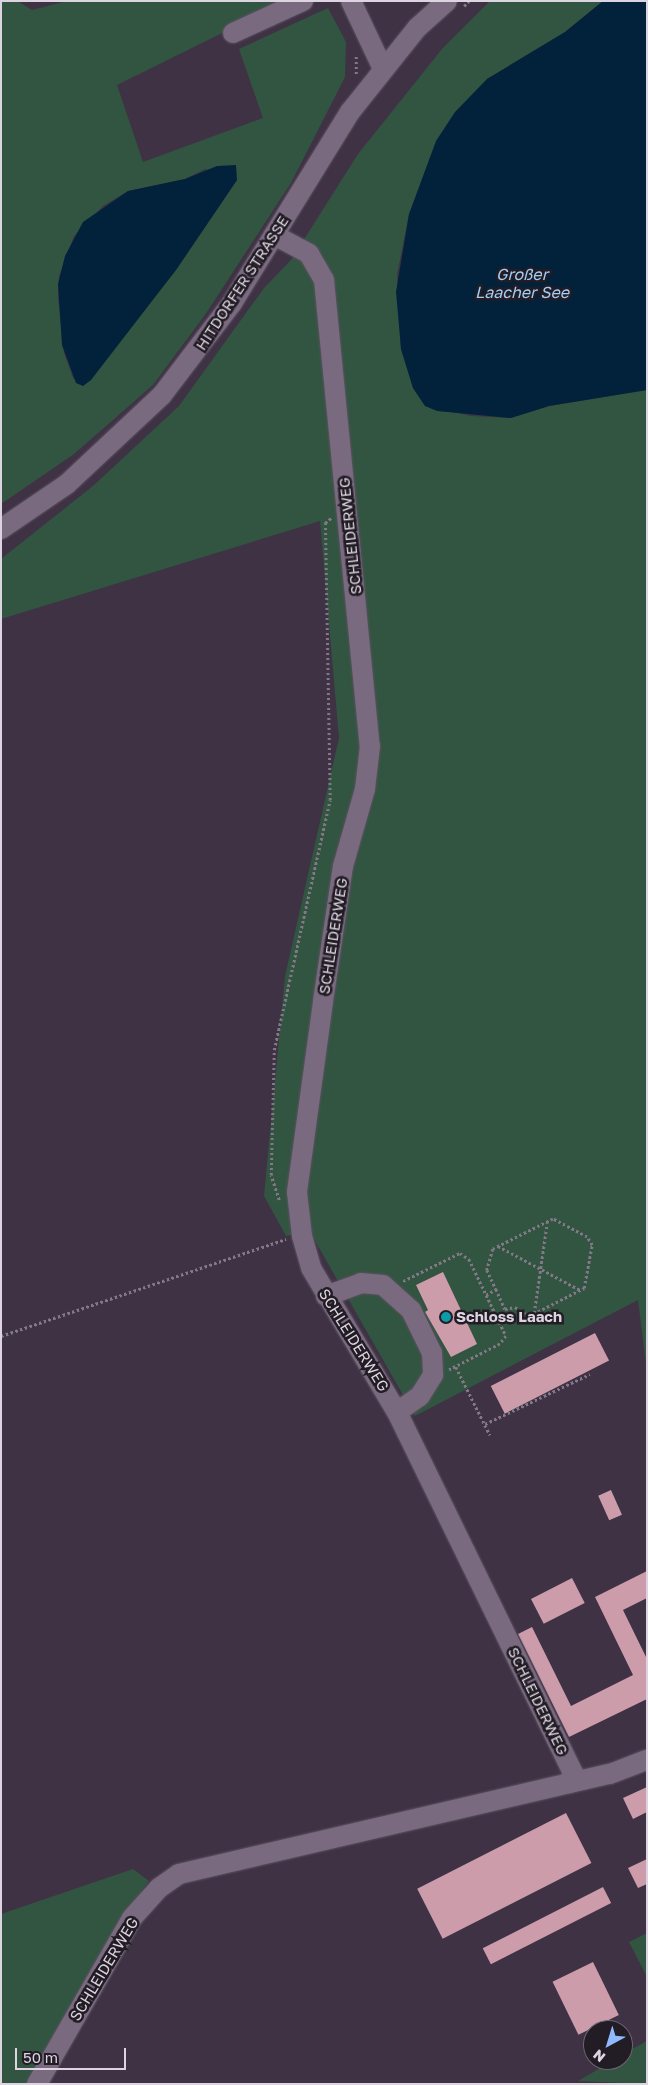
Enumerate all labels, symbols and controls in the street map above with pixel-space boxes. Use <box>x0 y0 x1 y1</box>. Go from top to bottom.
street label: HITDORFER STRASSE <box>192 212 292 354</box>
water label: Großer Laacher See <box>475 264 569 302</box>
street label: SCHLEIDERWEG <box>335 477 365 595</box>
street label: SCHLEIDERWEG <box>315 877 351 995</box>
street label: SCHLEIDERWEG <box>315 1285 393 1395</box>
place label: Schloss Laach <box>456 1308 562 1326</box>
marker: Schloss Laach <box>440 1311 452 1323</box>
street label: SCHLEIDERWEG <box>504 1644 572 1758</box>
street label: SCHLEIDERWEG <box>66 1914 142 2024</box>
north arrow <box>583 2020 633 2070</box>
scale bar <box>18 2038 129 2070</box>
text: N <box>589 2046 608 2066</box>
text: 50 m <box>23 2048 58 2066</box>

